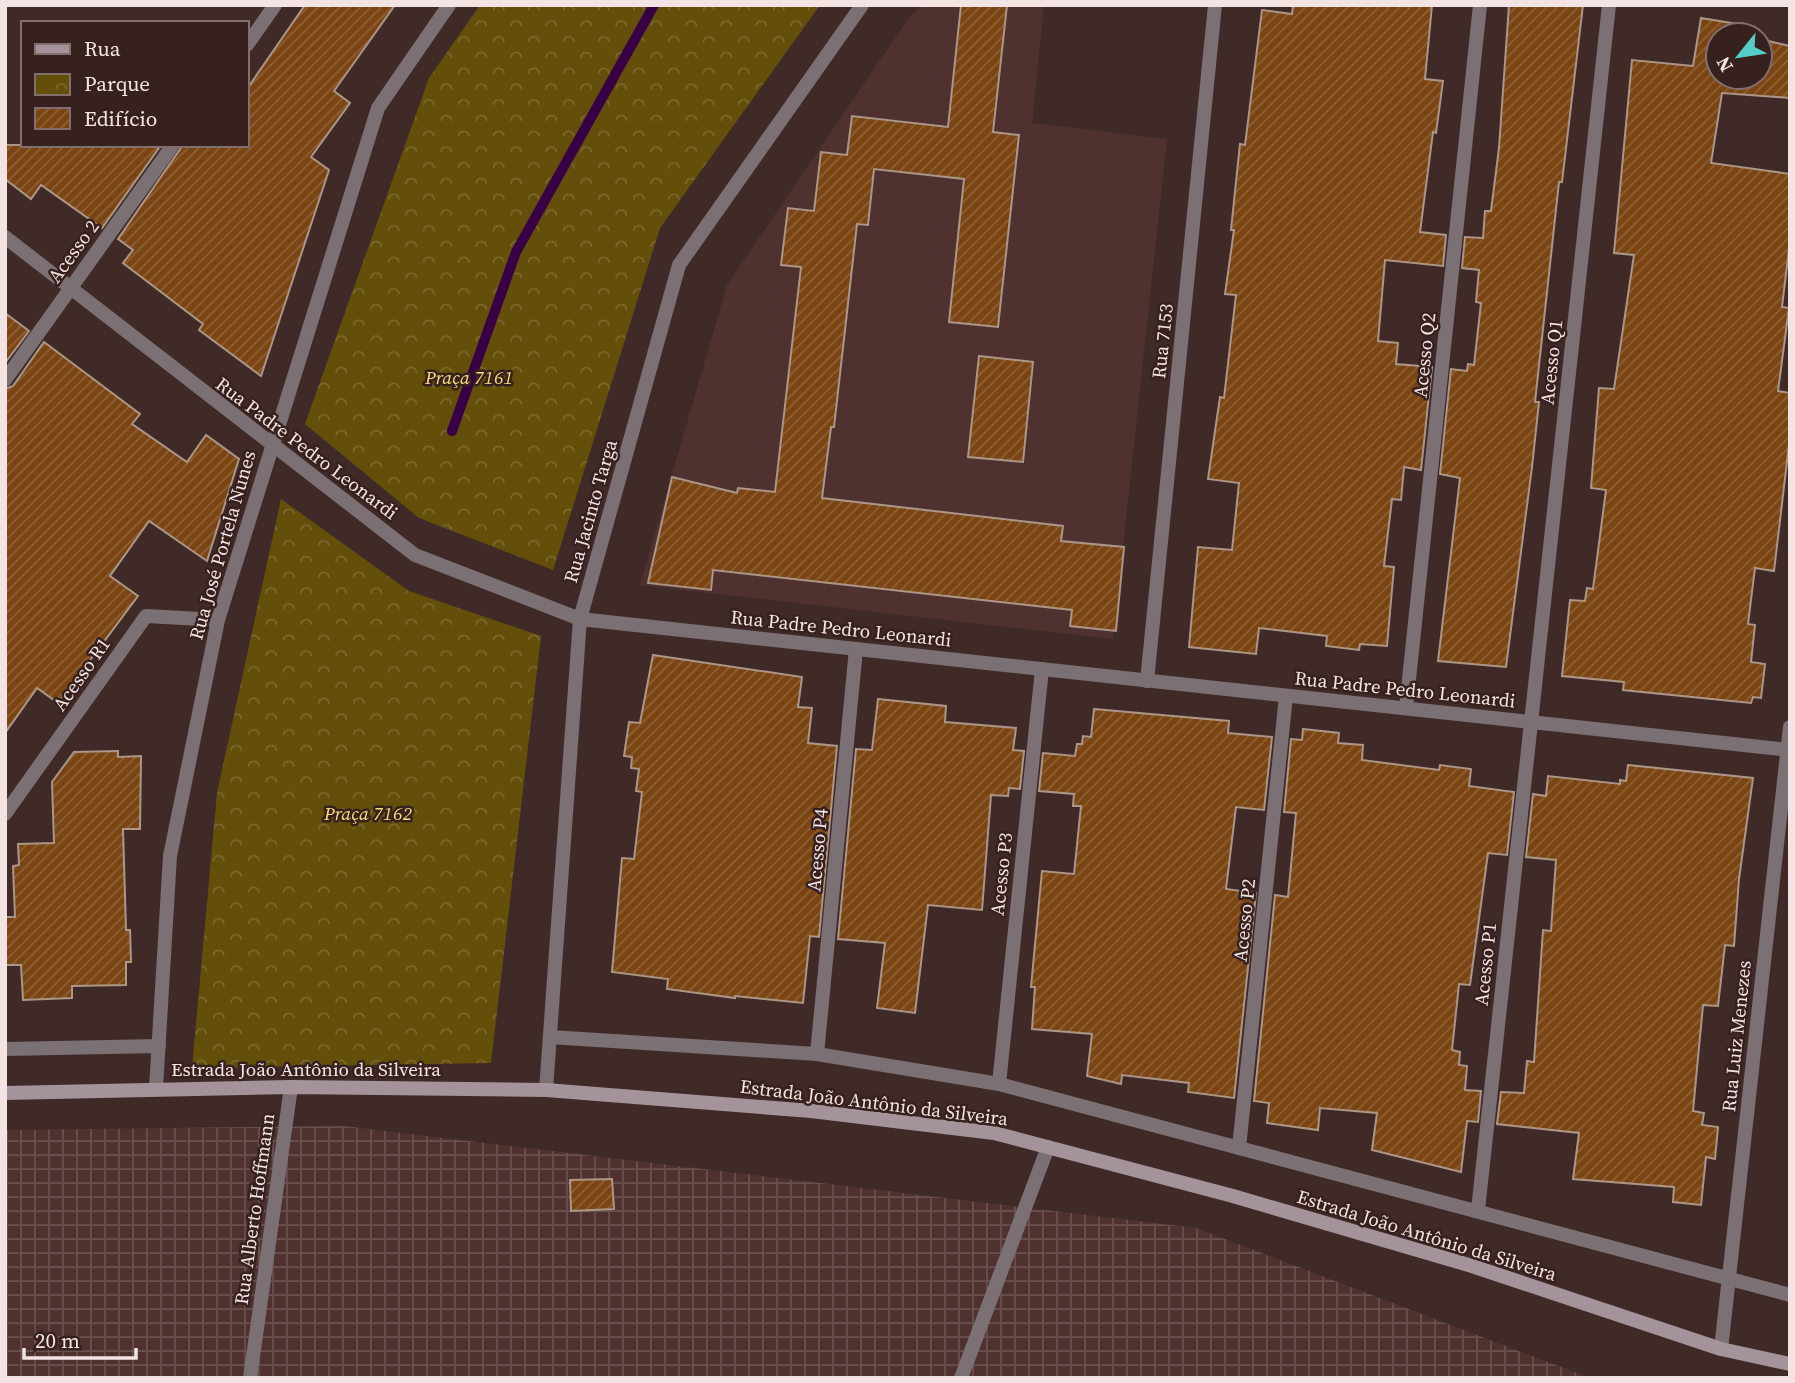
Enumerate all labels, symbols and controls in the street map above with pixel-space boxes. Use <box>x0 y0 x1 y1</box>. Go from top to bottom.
legend <box>21 21 248 147</box>
north arrow <box>1704 21 1774 91</box>
text: Rua <box>84 34 121 63</box>
text: N <box>1709 52 1739 77</box>
text: Parque <box>84 69 150 98</box>
text: Edifício <box>84 104 157 133</box>
street label: Acesso 2 <box>41 214 105 288</box>
street label: Rua 7153 <box>1145 302 1179 380</box>
street label: Acesso Q2 <box>1407 311 1441 399</box>
street label: Acesso Q1 <box>1534 318 1568 406</box>
park label: Praça 7161 <box>424 364 513 390</box>
street label: Rua Padre Pedro Leonardi <box>211 371 404 525</box>
street label: Rua Jacinto Targa <box>557 436 623 586</box>
street label: Rua José Portela Nunes <box>183 447 261 643</box>
street label: Rua Padre Pedro Leonardi <box>729 603 953 653</box>
street label: Acesso R1 <box>46 632 116 716</box>
street label: Rua Padre Pedro Leonardi <box>1293 664 1517 714</box>
park label: Praça 7162 <box>323 800 412 826</box>
street label: Acesso P4 <box>800 807 834 893</box>
street label: Acesso P3 <box>984 831 1018 917</box>
street label: Acesso P2 <box>1227 877 1261 963</box>
street label: Acesso P1 <box>1468 921 1502 1007</box>
street label: Rua Luiz Menezes <box>1715 959 1757 1113</box>
street label: Estrada João Antônio da Silveira <box>171 1056 441 1082</box>
street label: Estrada João Antônio da Silveira <box>738 1073 1010 1131</box>
street label: Rua Alberto Hoffmann <box>228 1112 280 1306</box>
street label: Estrada João Antônio da Silveira <box>1294 1183 1560 1287</box>
scale bar <box>24 1316 136 1360</box>
text: 20 m <box>35 1326 80 1355</box>

